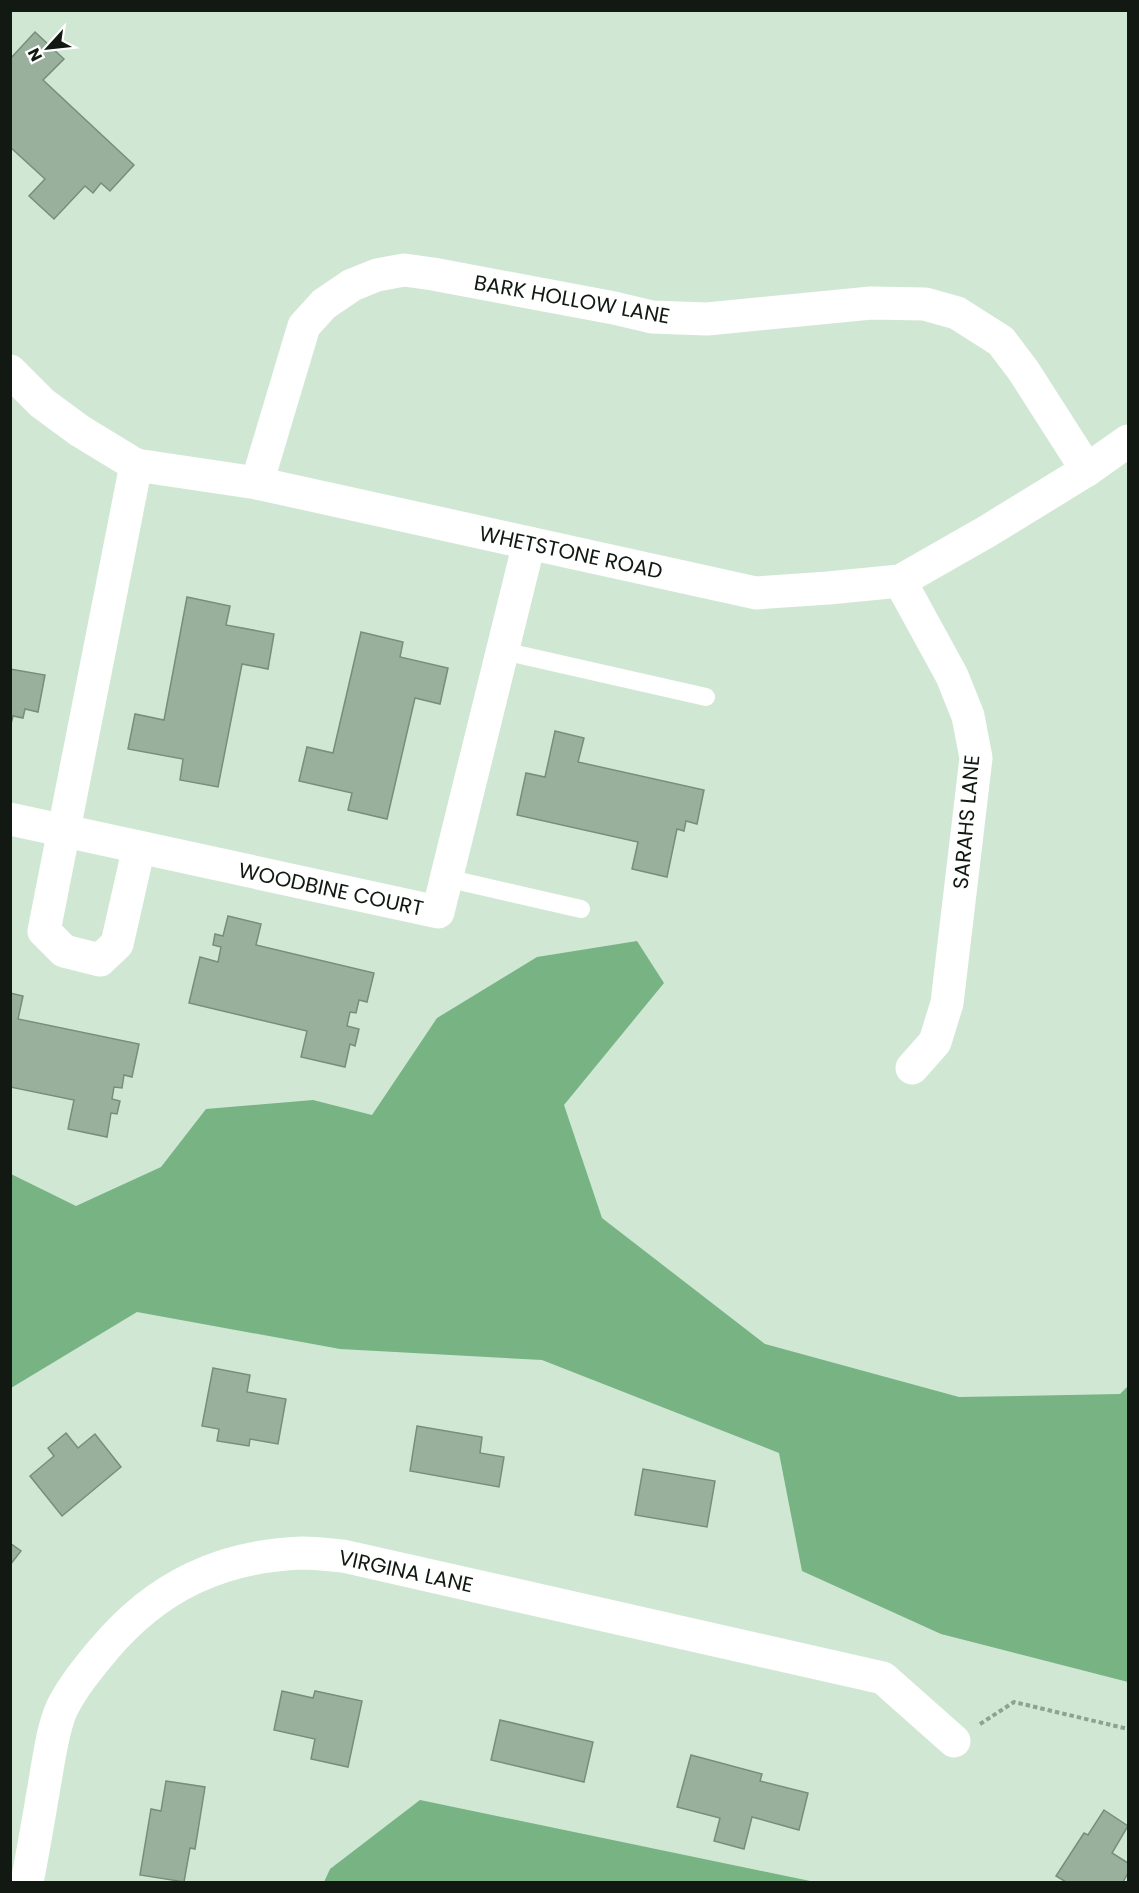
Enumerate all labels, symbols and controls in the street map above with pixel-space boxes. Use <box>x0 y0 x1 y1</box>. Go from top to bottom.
north arrow <box>18 18 78 78</box>
text: N <box>22 44 48 65</box>
street label: BARK HOLLOW LANE <box>472 267 672 331</box>
street label: WHETSTONE ROAD <box>477 518 665 586</box>
street label: SARAHS LANE <box>946 754 986 890</box>
street label: WOODBINE COURT <box>236 855 426 923</box>
street label: VIRGINA LANE <box>336 1543 476 1599</box>

